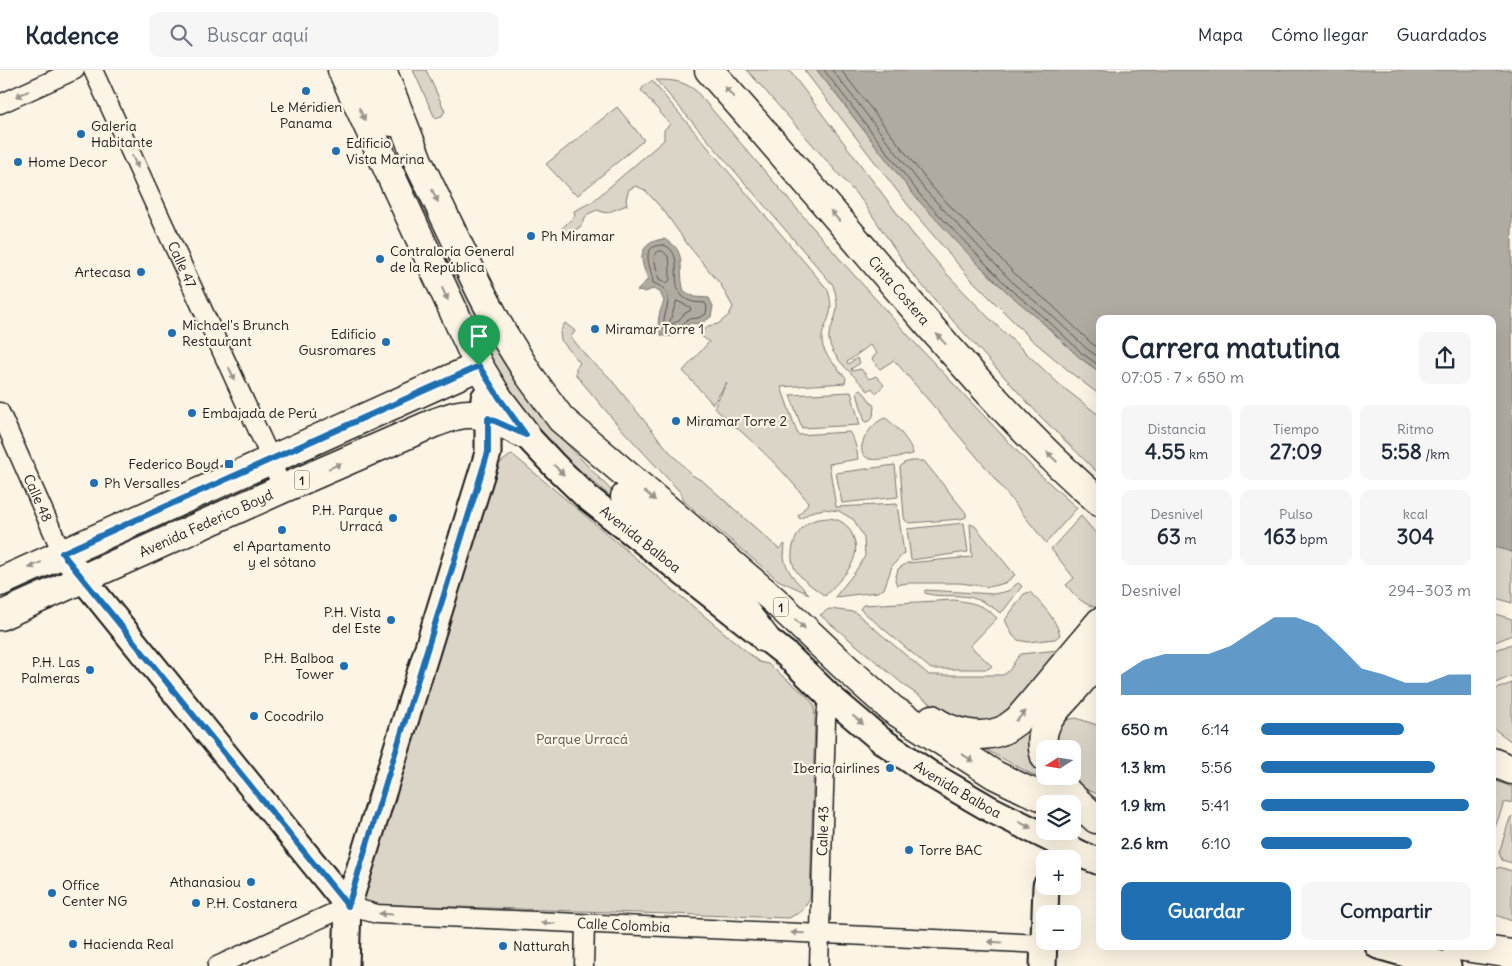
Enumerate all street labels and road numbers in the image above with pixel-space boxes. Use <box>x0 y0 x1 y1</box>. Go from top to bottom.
street label: Calle 47 <box>164 239 200 291</box>
street label: Cinta Costera <box>865 252 934 329</box>
road number: 1 <box>294 470 310 490</box>
street label: Calle 48 <box>19 471 56 525</box>
street label: Avenida Federico Boyd <box>136 485 276 561</box>
street label: Avenida Balboa <box>596 502 684 577</box>
road number: 1 <box>774 598 788 616</box>
street label: Avenida Balboa <box>911 757 1004 822</box>
street label: Calle 43 <box>813 806 833 856</box>
street label: Calle Colombia <box>577 914 671 936</box>

